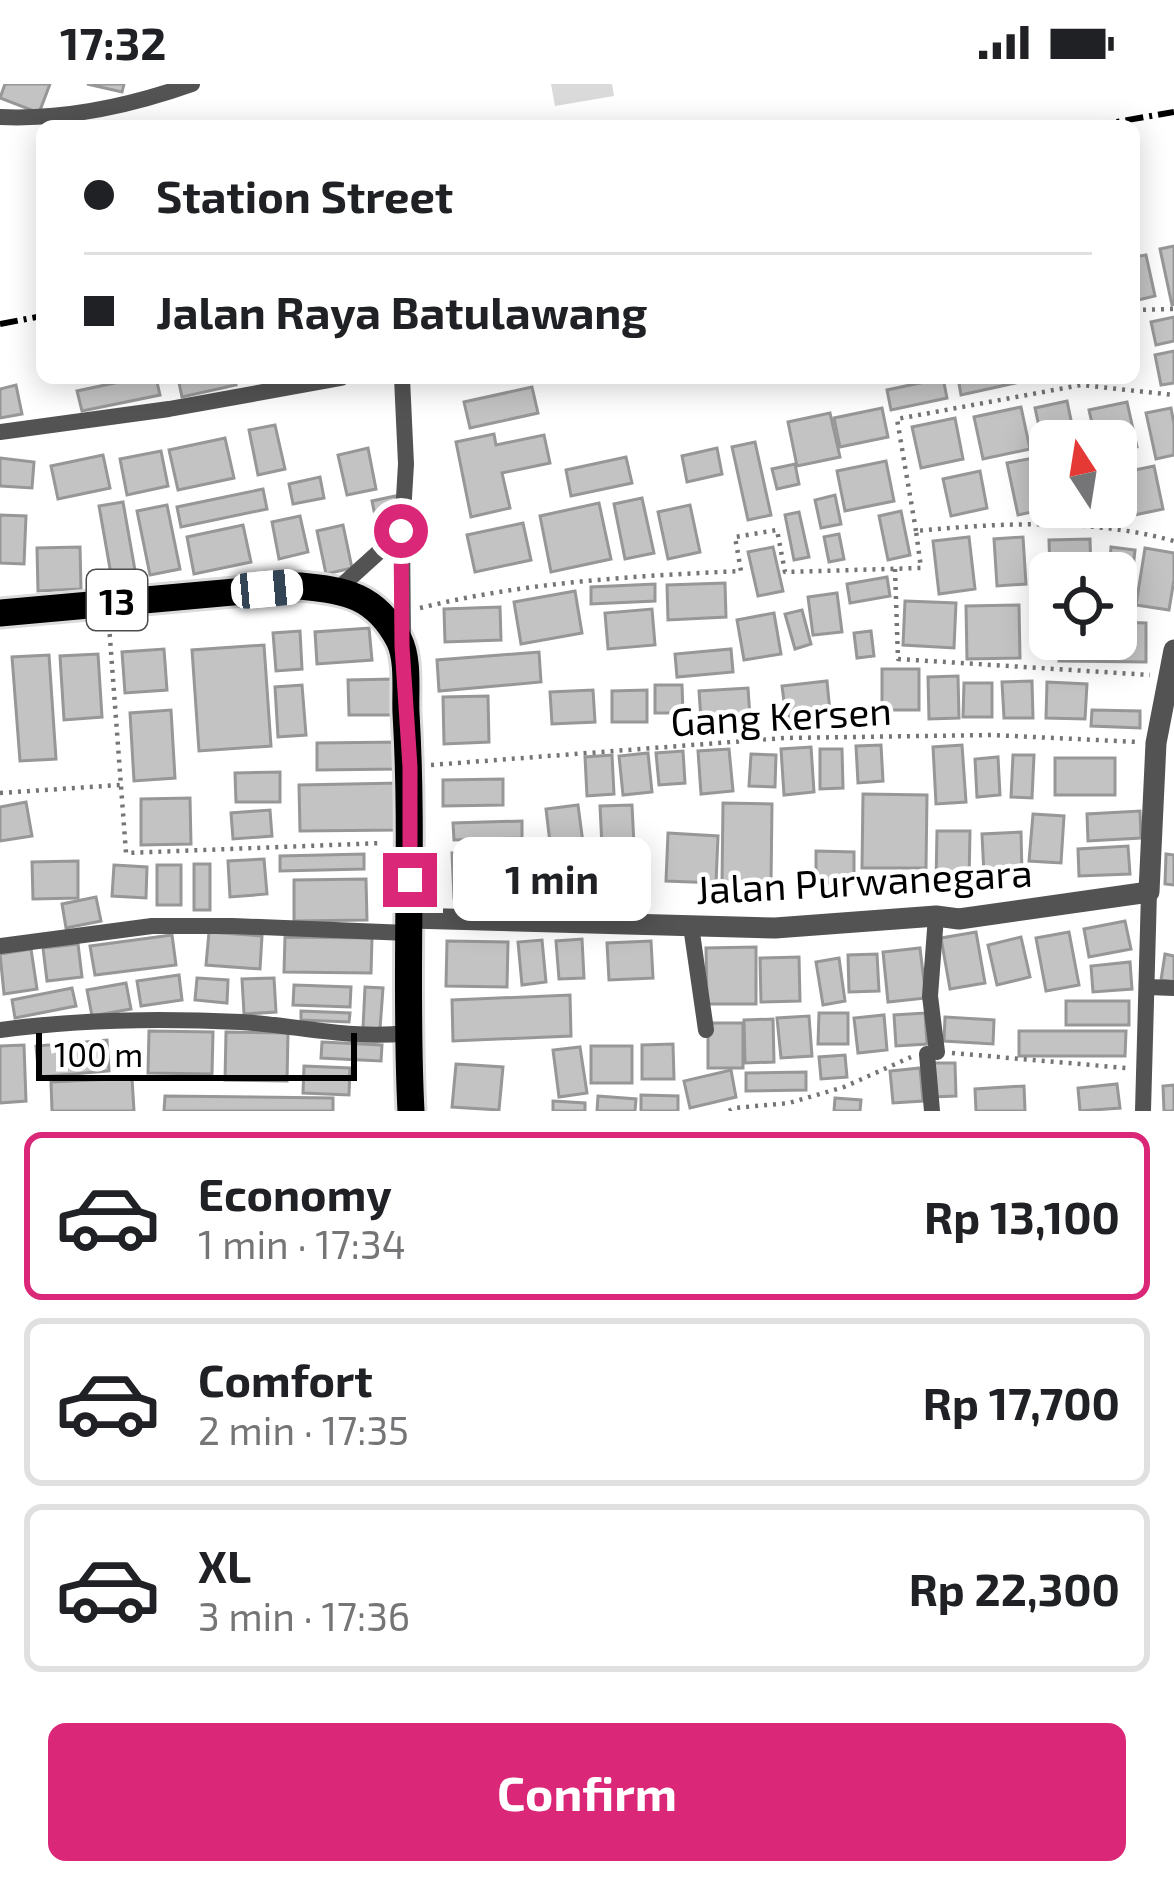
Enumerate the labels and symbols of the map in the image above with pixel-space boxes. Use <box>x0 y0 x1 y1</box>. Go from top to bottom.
north arrow <box>1029 420 1137 528</box>
route start <box>374 504 428 558</box>
car <box>230 568 304 610</box>
road number: 13 <box>87 570 147 630</box>
street label: Gang Kersen <box>669 686 893 744</box>
callout: 1 min <box>452 838 650 922</box>
street label: Jalan Purwanegara <box>695 848 1033 912</box>
route end <box>383 853 437 907</box>
scale bar <box>36 1027 357 1080</box>

